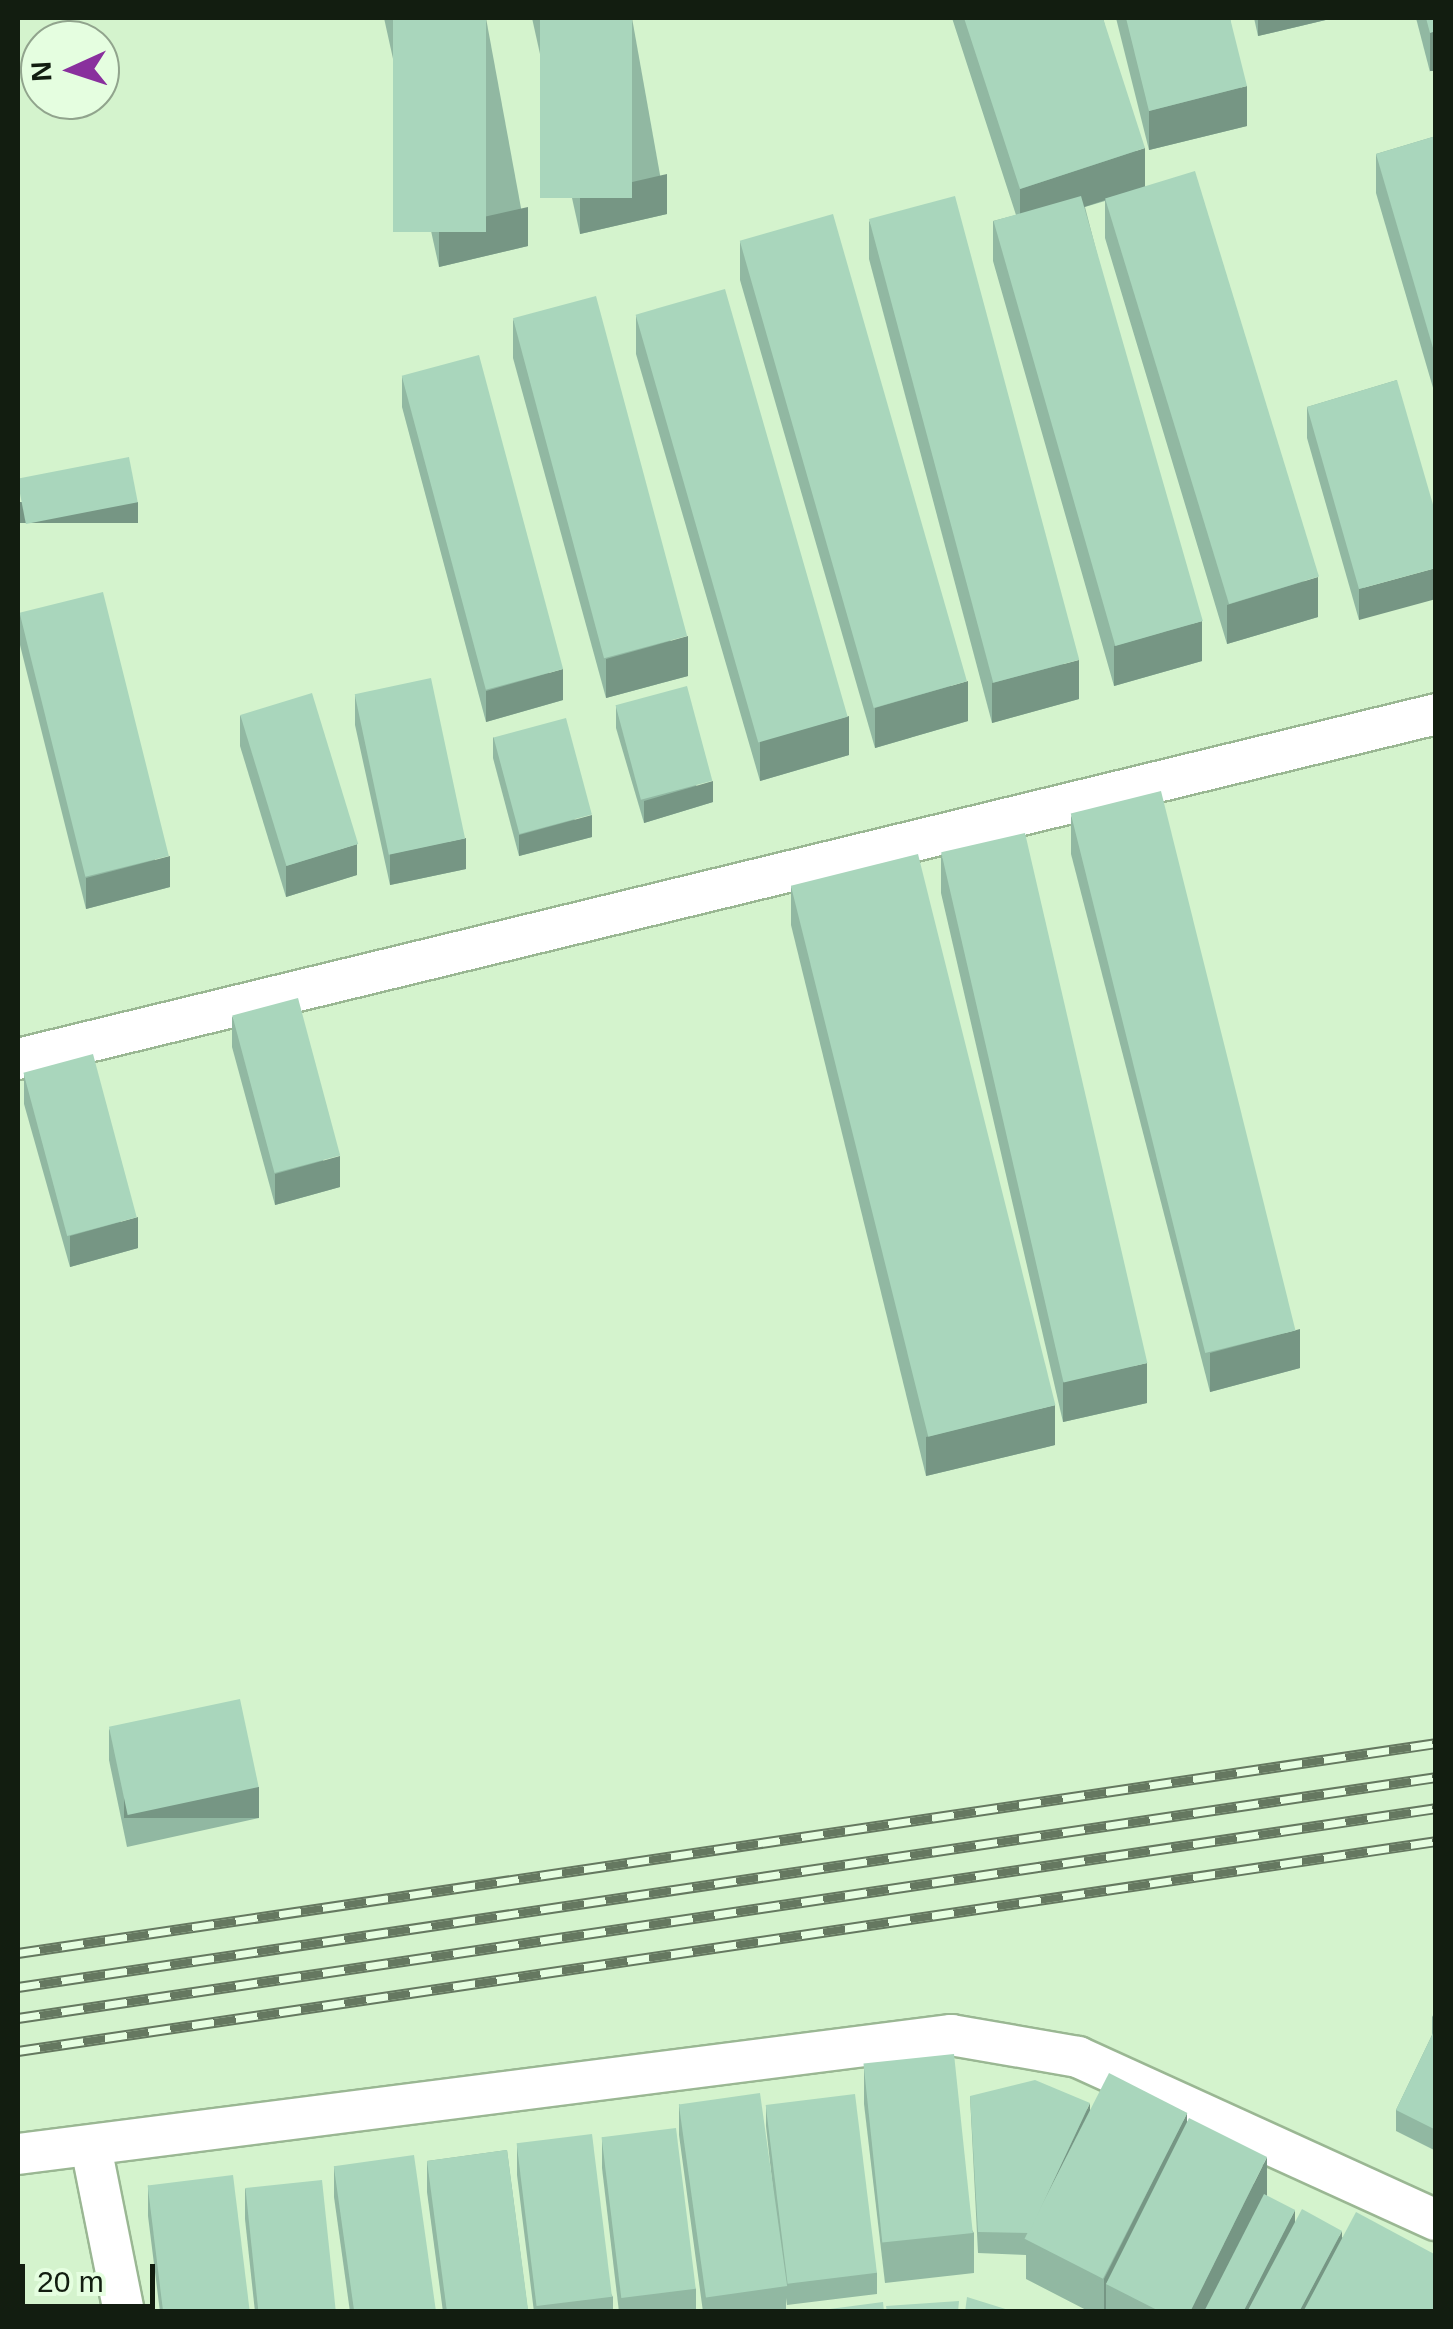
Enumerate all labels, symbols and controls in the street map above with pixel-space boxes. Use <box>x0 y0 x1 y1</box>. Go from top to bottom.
north arrow <box>20 20 120 120</box>
text: N <box>26 61 58 82</box>
scale bar <box>25 2244 160 2306</box>
text: 20 m <box>37 2265 104 2298</box>

